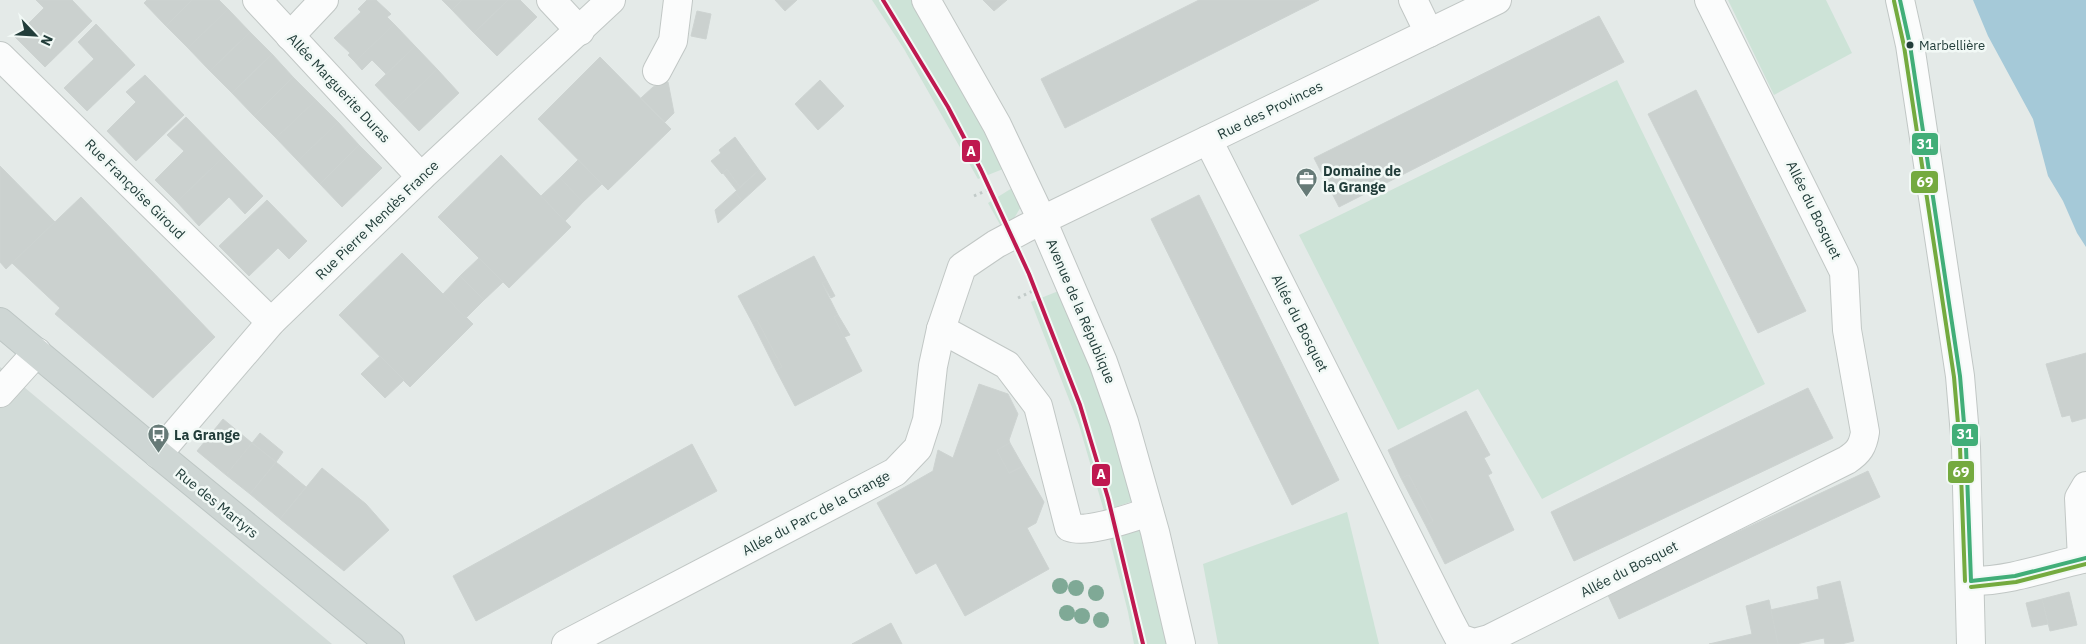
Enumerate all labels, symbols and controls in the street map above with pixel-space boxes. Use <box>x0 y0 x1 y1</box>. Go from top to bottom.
north arrow <box>10 10 60 60</box>
street label: Allée Marguerite Duras <box>284 30 394 147</box>
text: N <box>36 32 57 49</box>
place label: Marbellière <box>1919 37 1985 54</box>
marker: Marbellière <box>1905 40 1915 50</box>
street label: Rue des Provinces <box>1214 77 1326 143</box>
line badge: 31 <box>1911 132 1939 156</box>
street label: Rue Françoise Giroud <box>81 135 189 243</box>
text: 31 <box>1917 135 1934 153</box>
line badge: A <box>961 139 981 163</box>
text: A <box>966 142 976 160</box>
street label: Rue Pierre Mendès France <box>312 156 443 284</box>
street label: Allée du Bosquet <box>1782 158 1846 262</box>
place label: Domaine de la Grange <box>1323 162 1401 196</box>
office icon: Domaine de la Grange <box>1295 167 1319 198</box>
line badge: 69 <box>1910 170 1939 194</box>
text: 69 <box>1917 173 1933 191</box>
street label: Avenue de la République <box>1042 236 1120 386</box>
street label: Allée du Bosquet <box>1268 271 1332 375</box>
bus stop icon: La Grange <box>146 423 170 454</box>
line badge: 31 <box>1951 423 1979 447</box>
text: 31 <box>1957 425 1974 443</box>
place label: La Grange <box>174 426 240 444</box>
line badge: 69 <box>1947 460 1975 484</box>
line badge: A <box>1091 463 1111 487</box>
text: 69 <box>1953 463 1969 481</box>
street label: Rue des Martyrs <box>172 464 262 542</box>
text: A <box>1096 465 1106 483</box>
street label: Allée du Parc de la Grange <box>739 466 893 560</box>
street label: Allée du Bosquet <box>1577 537 1681 601</box>

